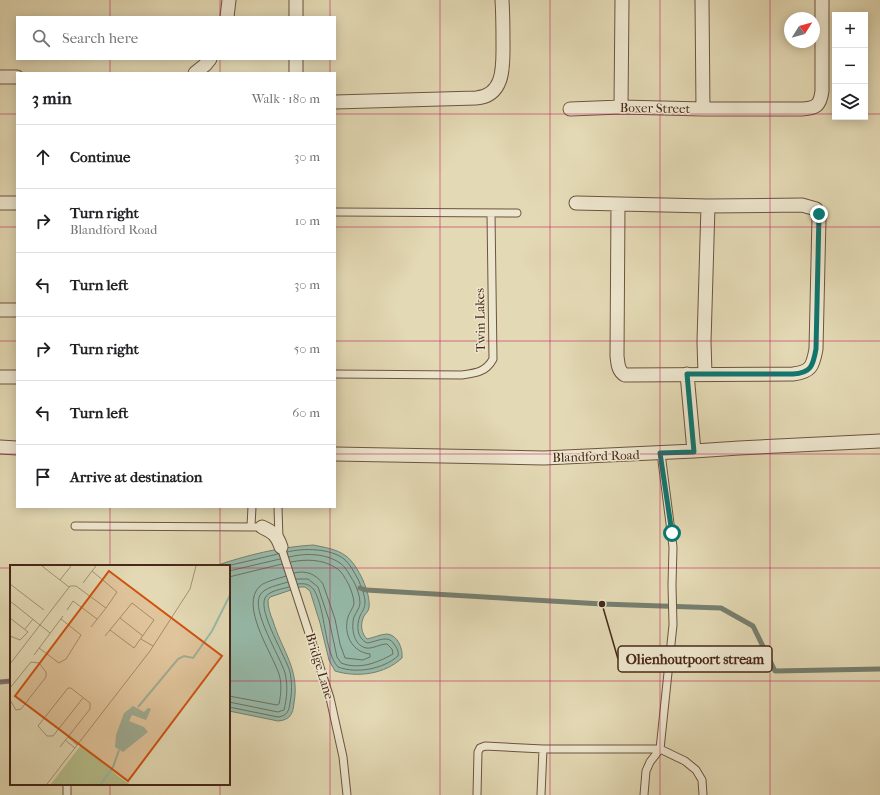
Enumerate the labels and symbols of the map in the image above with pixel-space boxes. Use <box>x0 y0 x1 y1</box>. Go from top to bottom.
north arrow <box>784 12 820 48</box>
street label: Boxer Street <box>620 100 691 116</box>
route end <box>810 205 828 223</box>
street label: Twin Lakes <box>472 288 488 352</box>
street label: Blandford Road <box>552 447 641 465</box>
route start <box>663 524 681 542</box>
inset map <box>10 565 230 785</box>
street label: Bridge Lane <box>303 631 337 702</box>
callout: Olienhoutpoort stream <box>618 646 772 672</box>
text: Olienhoutpoort stream <box>626 651 765 668</box>

